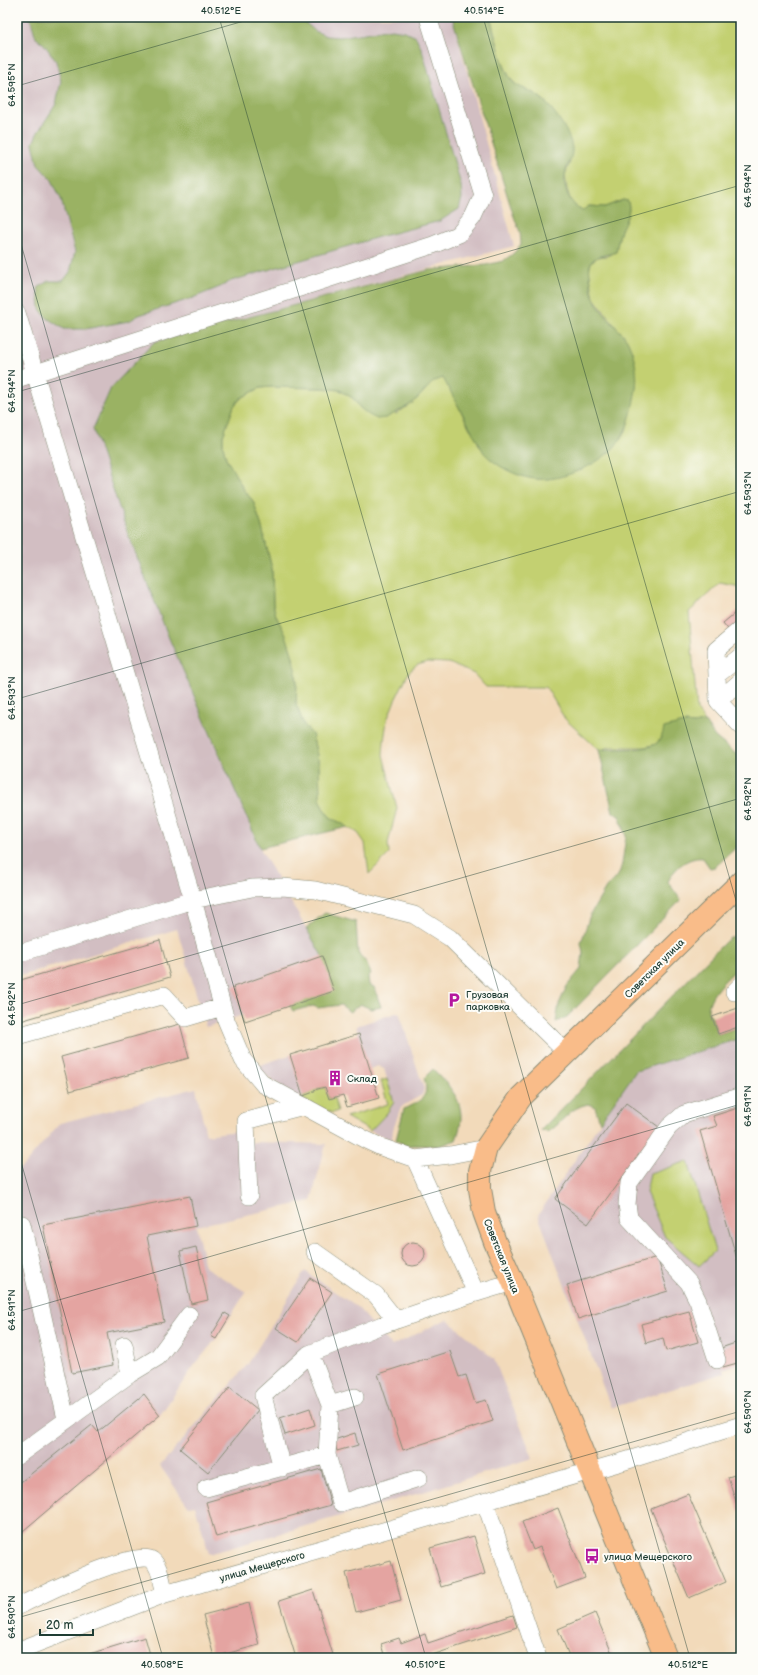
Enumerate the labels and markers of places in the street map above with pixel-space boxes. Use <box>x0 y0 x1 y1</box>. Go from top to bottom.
place label: Грузовая парковка <box>466 989 510 1013</box>
parking icon: Грузовая парковка <box>445 991 463 1009</box>
building icon: Склад <box>326 1069 344 1087</box>
place label: Склад <box>347 1073 377 1085</box>
bus stop icon: улица Мещерского <box>583 1547 601 1565</box>
place label: улица Мещерского <box>604 1551 692 1563</box>

